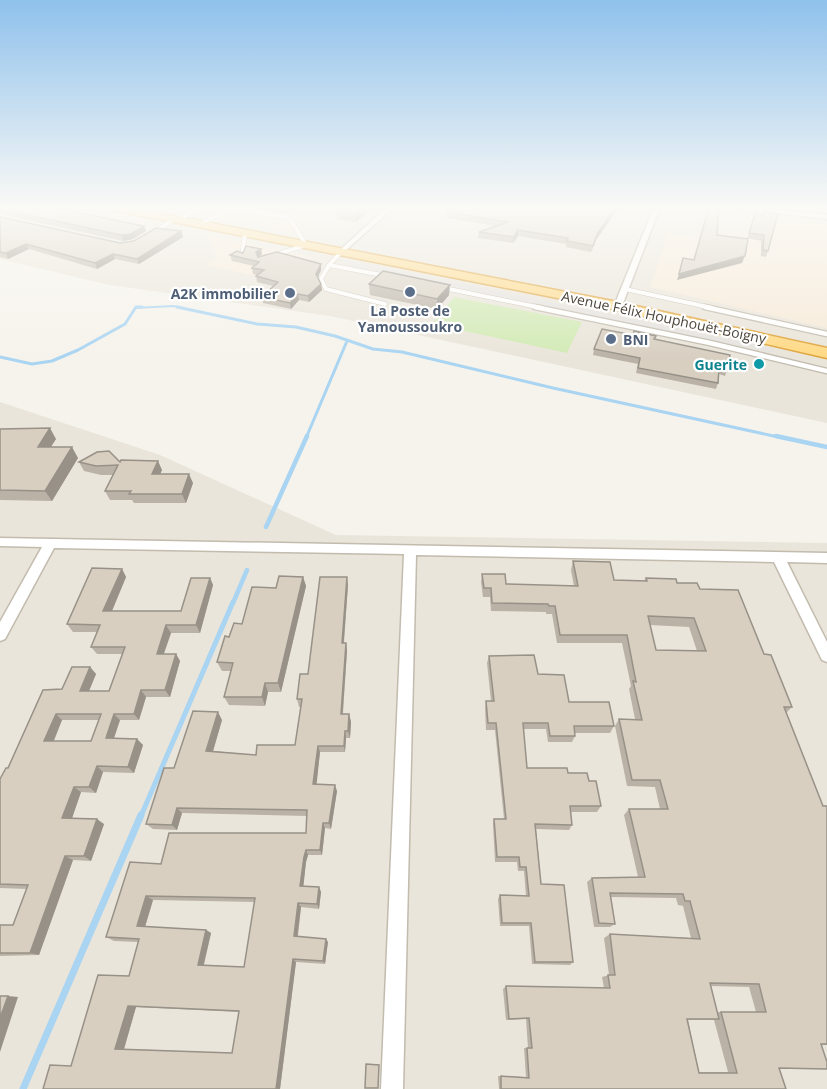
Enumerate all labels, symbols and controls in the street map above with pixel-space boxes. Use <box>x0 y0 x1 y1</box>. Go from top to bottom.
place label: A2K immobilier <box>171 284 279 303</box>
marker: La Poste de Yamoussoukro <box>403 285 417 299</box>
marker: A2K immobilier <box>283 286 297 300</box>
street label: Avenue Félix Houphouët-Boigny <box>560 286 769 348</box>
place label: La Poste de Yamoussoukro <box>358 301 462 336</box>
place label: BNI <box>623 330 648 349</box>
marker: BNI <box>604 332 618 346</box>
place label: Guerite <box>694 355 747 374</box>
marker: Guerite <box>752 357 766 371</box>

